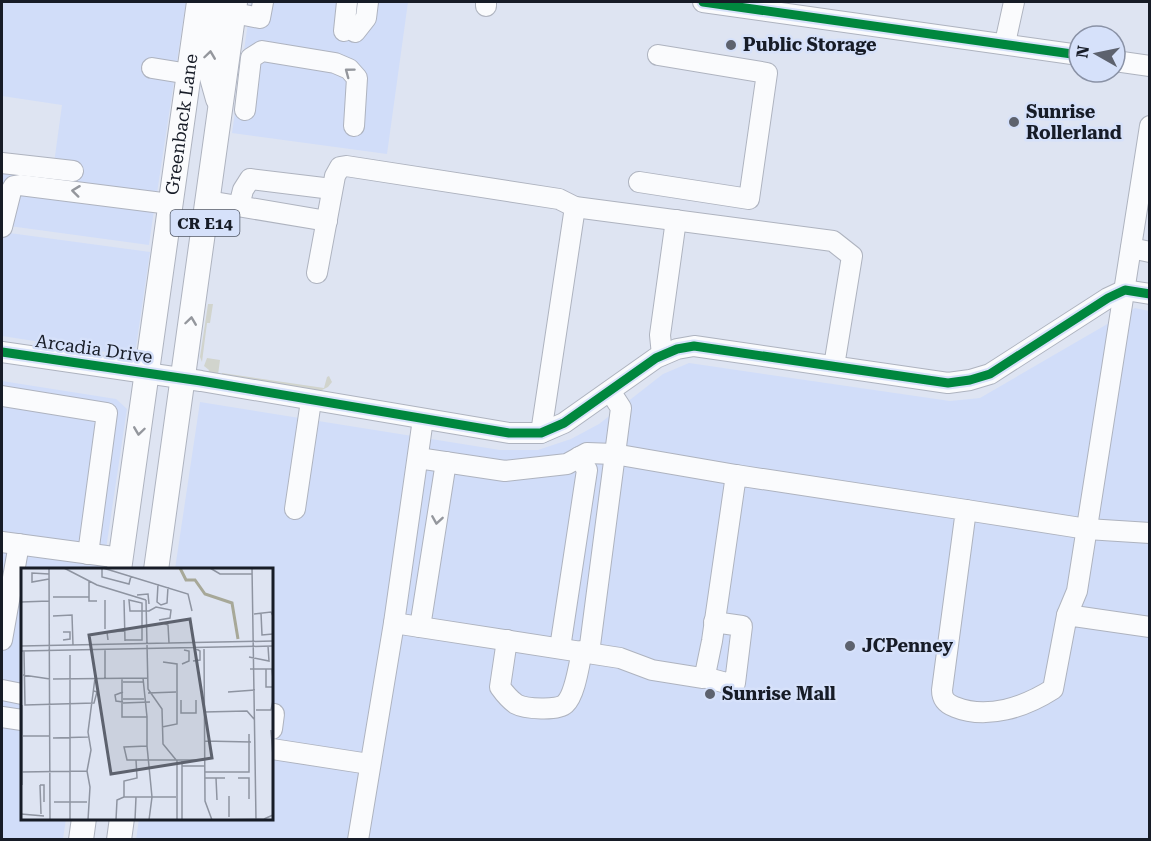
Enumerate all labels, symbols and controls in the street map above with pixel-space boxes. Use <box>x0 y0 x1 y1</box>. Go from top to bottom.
north arrow <box>1067 24 1127 84</box>
place label: Public Storage <box>743 34 877 55</box>
marker: Public Storage <box>724 38 738 52</box>
text: N <box>1072 44 1093 59</box>
one-way arrow <box>204 50 216 59</box>
street label: Greenback Lane <box>161 52 202 196</box>
one-way arrow <box>345 68 356 79</box>
place label: Sunrise Rollerland <box>1026 101 1122 143</box>
marker: Sunrise Rollerland <box>1007 115 1021 129</box>
one-way arrow <box>71 185 80 198</box>
road number: CR E14 <box>170 210 240 236</box>
one-way arrow <box>184 316 196 325</box>
street label: Arcadia Drive <box>34 330 154 367</box>
one-way arrow <box>134 427 146 436</box>
one-way arrow <box>431 515 444 525</box>
inset map <box>21 568 273 820</box>
place label: JCPenney <box>862 635 953 656</box>
marker: JCPenney <box>843 639 857 653</box>
place label: Sunrise Mall <box>722 683 836 704</box>
marker: Sunrise Mall <box>703 687 717 701</box>

